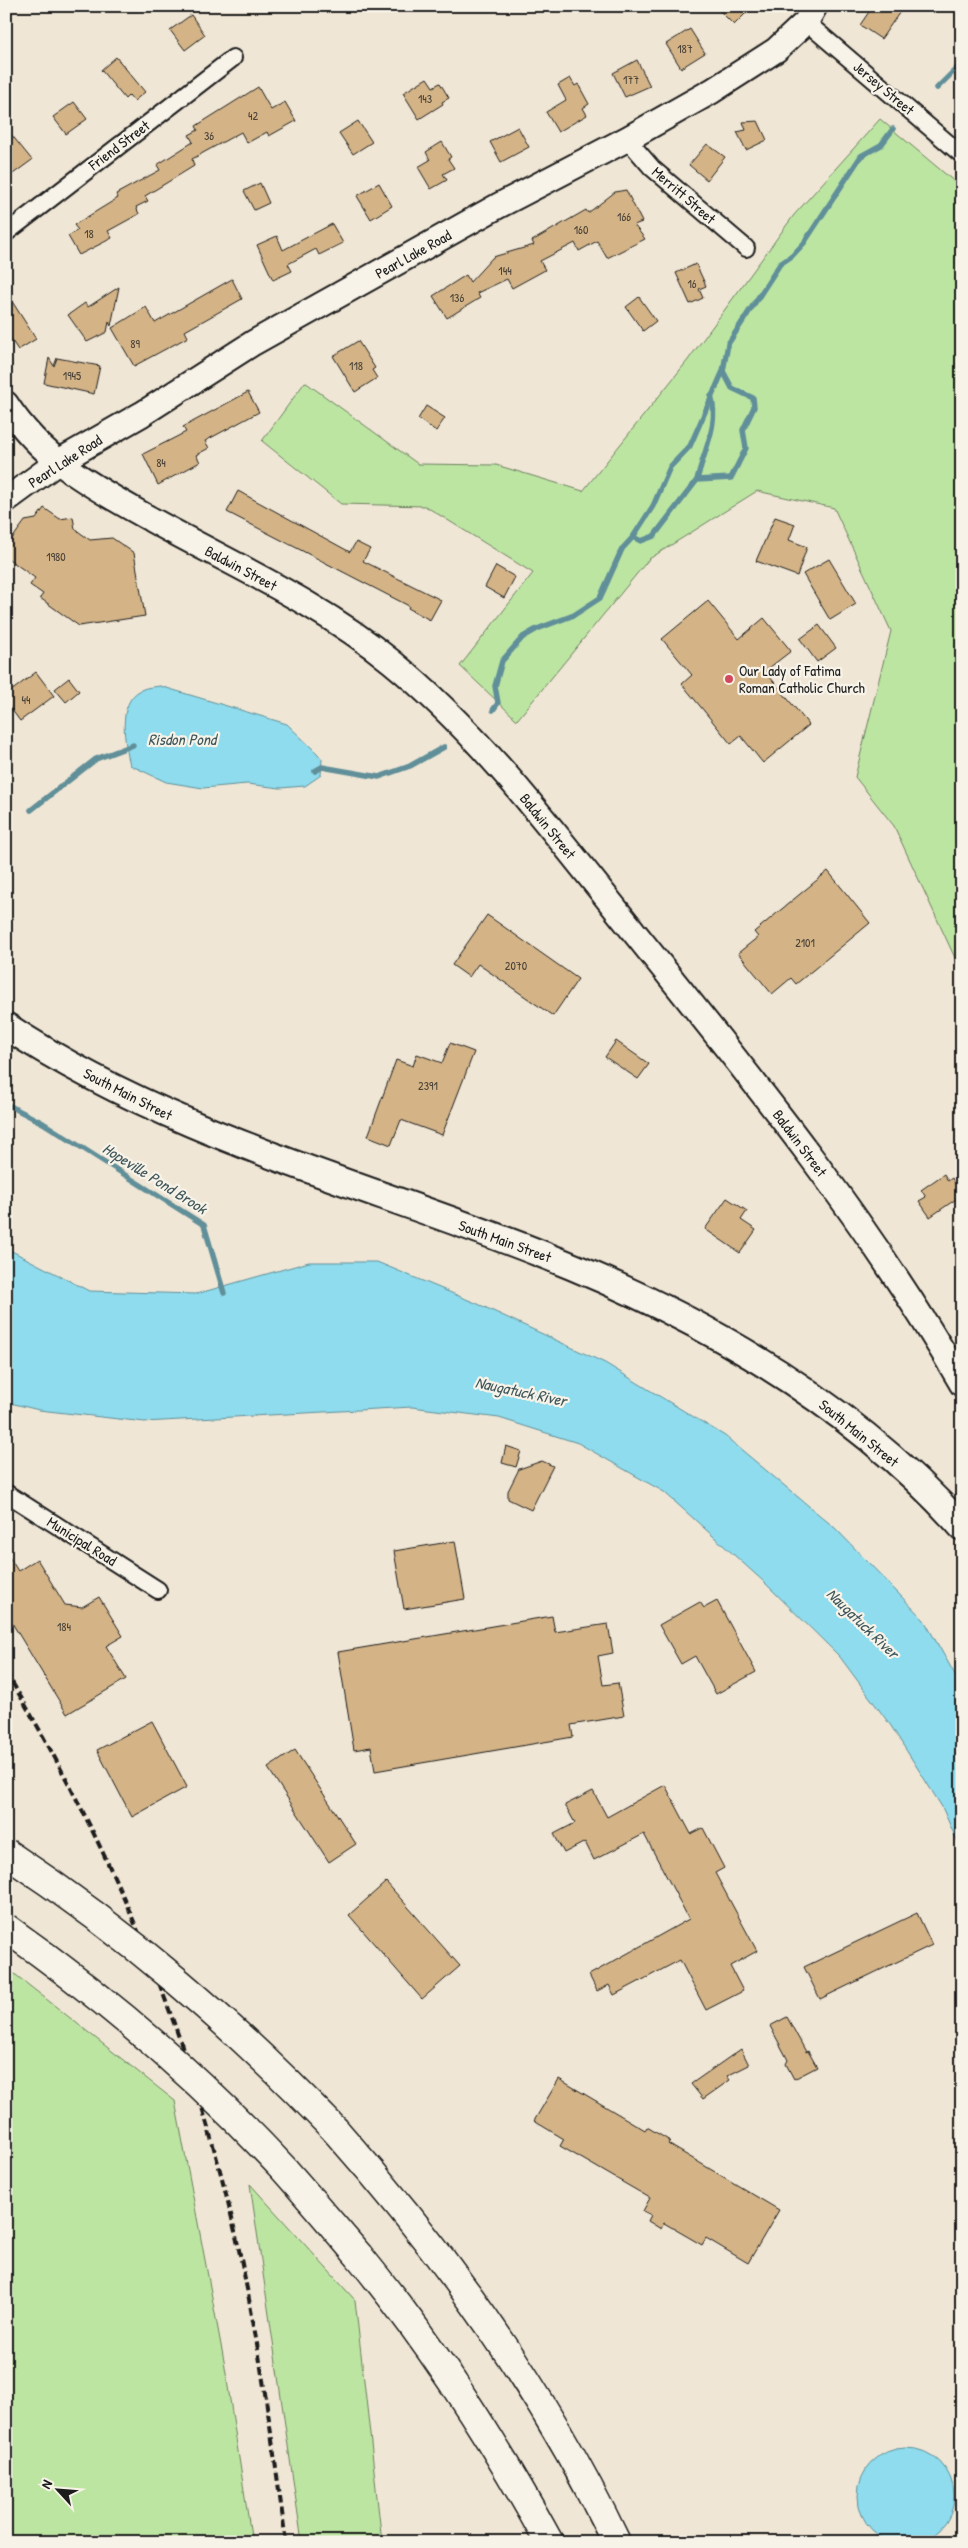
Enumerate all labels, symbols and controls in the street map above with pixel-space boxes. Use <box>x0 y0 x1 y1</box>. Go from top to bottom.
house number: 187 <box>677 40 693 57</box>
street label: Jersey Street <box>849 56 920 120</box>
house number: 177 <box>623 71 639 88</box>
house number: 143 <box>418 90 432 107</box>
house number: 42 <box>248 107 258 124</box>
street label: Friend Street <box>83 115 155 176</box>
house number: 36 <box>204 127 214 144</box>
street label: Merritt Street <box>647 161 721 229</box>
house number: 166 <box>617 208 631 225</box>
house number: 160 <box>574 221 588 238</box>
street label: Pearl Lake Road <box>371 224 455 284</box>
house number: 18 <box>84 225 94 242</box>
house number: 144 <box>498 262 512 279</box>
house number: 16 <box>687 275 697 292</box>
house number: 136 <box>450 289 464 306</box>
house number: 89 <box>130 335 140 352</box>
house number: 118 <box>349 357 363 374</box>
house number: 1945 <box>63 367 81 384</box>
street label: Pearl Lake Road <box>24 429 106 493</box>
house number: 84 <box>156 454 166 471</box>
street label: Baldwin Street <box>201 540 281 596</box>
house number: 1980 <box>46 548 66 565</box>
place label: Our Lady of Fatima Roman Catholic Church <box>739 660 865 698</box>
marker: Our Lady of Fatima Roman Catholic Church <box>723 673 735 685</box>
house number: 44 <box>21 691 31 708</box>
water label: Risdon Pond <box>148 728 219 750</box>
street label: Baldwin Street <box>515 789 581 864</box>
house number: 2101 <box>795 934 815 951</box>
house number: 2070 <box>505 957 527 974</box>
street label: South Main Street <box>80 1063 177 1126</box>
house number: 2391 <box>418 1077 438 1094</box>
street label: Baldwin Street <box>768 1105 833 1181</box>
water label: Hopeville Pond Brook <box>99 1137 213 1220</box>
street label: South Main Street <box>456 1215 555 1268</box>
water label: Naugatuck River <box>473 1371 570 1412</box>
street label: South Main Street <box>815 1394 904 1472</box>
street label: Municipal Road <box>43 1511 121 1571</box>
water label: Naugatuck River <box>822 1583 905 1664</box>
house number: 184 <box>57 1618 72 1635</box>
north arrow <box>32 2466 82 2516</box>
text: N <box>36 2476 56 2492</box>

